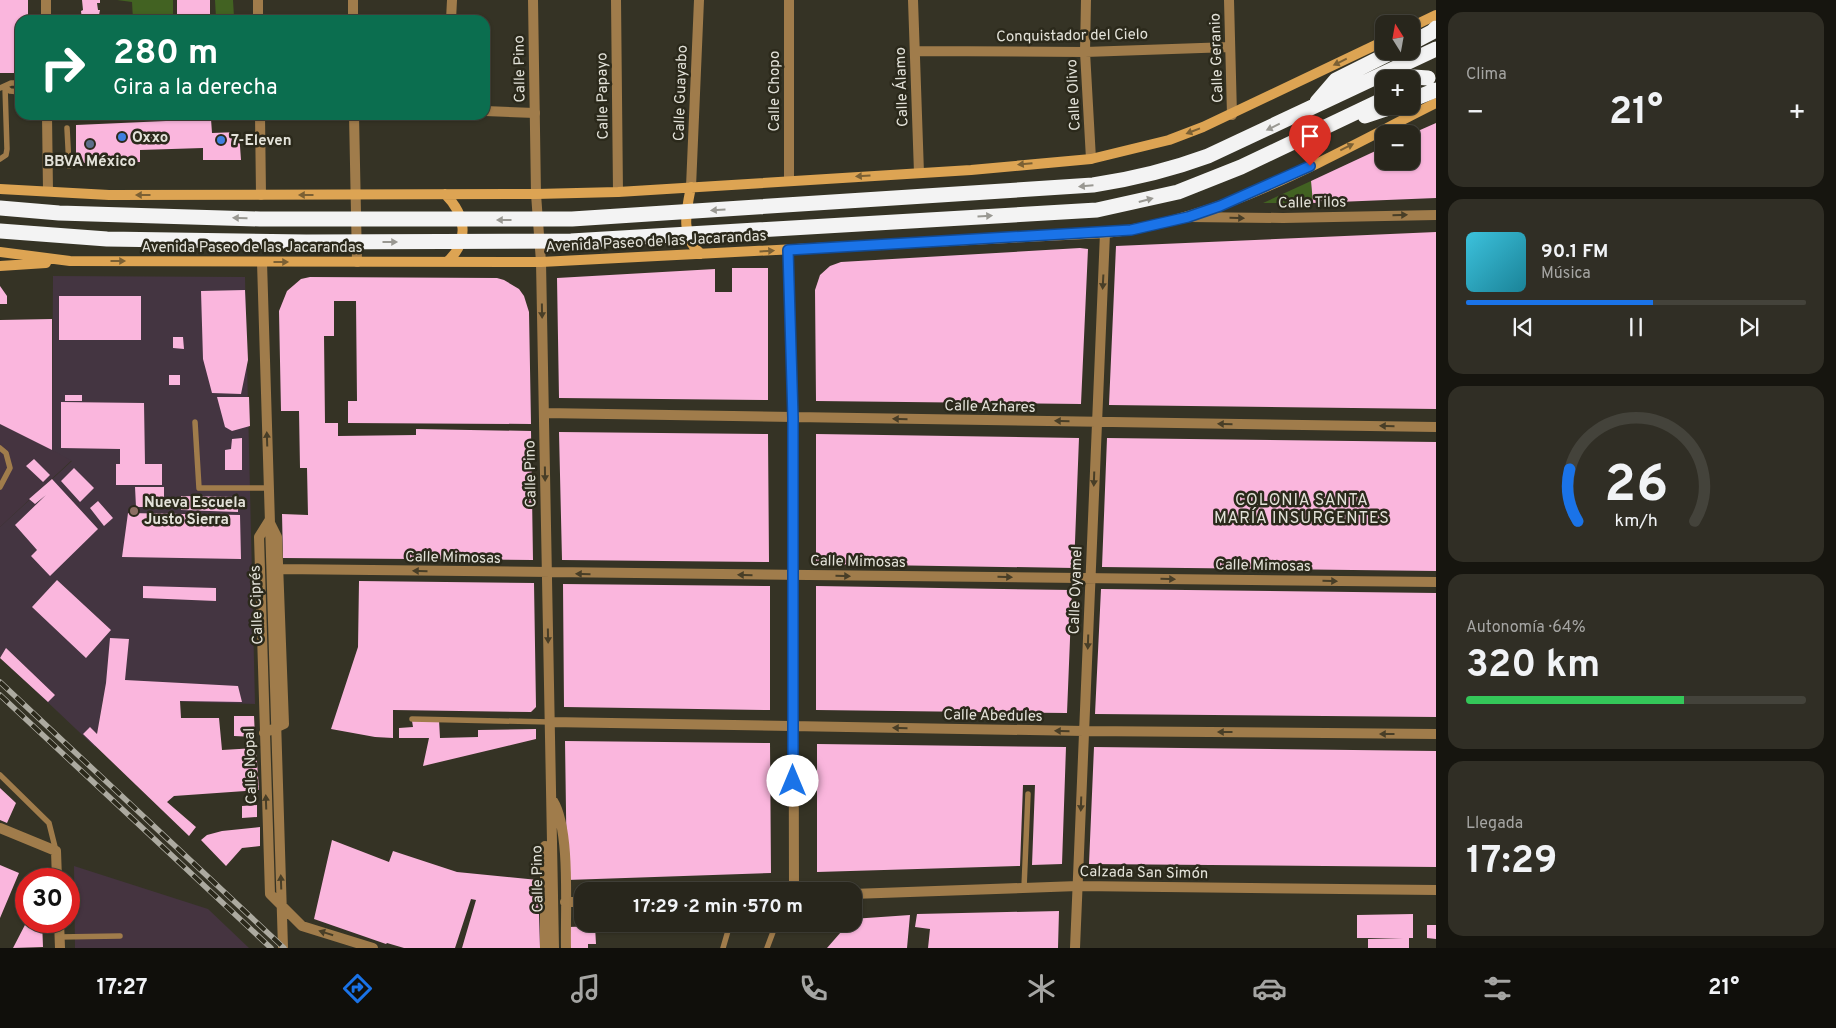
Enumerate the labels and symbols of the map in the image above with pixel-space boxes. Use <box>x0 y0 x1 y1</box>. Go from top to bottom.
street label: Calle Geranio <box>1206 13 1229 103</box>
north arrow <box>1375 15 1420 60</box>
street label: Conquistador del Cielo <box>996 26 1148 47</box>
street label: Calle Pino <box>510 35 531 103</box>
street label: Calle Guayabo <box>670 45 693 142</box>
street label: Calle Álamo <box>891 47 913 127</box>
street label: Calle Chopo <box>766 51 785 131</box>
street label: Calle Papayo <box>593 52 614 140</box>
one-way arrow <box>1333 58 1347 66</box>
street label: Calle Olivo <box>1063 59 1086 131</box>
pin <box>1289 115 1331 166</box>
one-way arrow <box>1266 123 1280 131</box>
one-way arrow <box>1185 127 1200 135</box>
place label: Oxxo <box>132 129 168 148</box>
marker: Oxxo <box>116 131 128 143</box>
place label: 7-Eleven <box>231 132 292 151</box>
marker: 7-Eleven <box>215 134 227 146</box>
marker: BBVA México <box>84 138 96 150</box>
one-way arrow <box>1340 143 1354 151</box>
place label: BBVA México <box>44 153 136 172</box>
one-way arrow <box>1017 161 1033 169</box>
one-way arrow <box>855 173 871 181</box>
one-way arrow <box>1078 182 1094 190</box>
one-way arrow <box>135 191 151 199</box>
one-way arrow <box>298 191 314 199</box>
street label: Calle Tilos <box>1278 193 1346 214</box>
one-way arrow <box>1139 196 1154 204</box>
one-way arrow <box>710 207 726 215</box>
one-way arrow <box>1392 211 1408 219</box>
one-way arrow <box>977 212 993 220</box>
one-way arrow <box>232 214 248 222</box>
one-way arrow <box>1230 214 1246 222</box>
one-way arrow <box>495 216 511 224</box>
street label: Avenida Paseo de las Jacarandas <box>545 227 767 258</box>
one-way arrow <box>382 238 398 246</box>
street label: Avenida Paseo de las Jacarandas <box>141 239 363 258</box>
one-way arrow <box>759 246 775 254</box>
one-way arrow <box>111 257 127 265</box>
one-way arrow <box>273 258 289 266</box>
one-way arrow <box>1098 274 1106 290</box>
one-way arrow <box>538 303 546 319</box>
street label: Calle Azhares <box>944 397 1036 418</box>
one-way arrow <box>892 415 908 423</box>
one-way arrow <box>1054 417 1070 425</box>
one-way arrow <box>1217 420 1233 428</box>
one-way arrow <box>1379 422 1395 430</box>
one-way arrow <box>262 431 270 447</box>
street label: Calle Pino <box>521 440 542 508</box>
one-way arrow <box>541 466 549 482</box>
one-way arrow <box>1090 472 1098 488</box>
district label: COLONIA SANTA MARÍA INSURGENTES <box>1214 491 1390 529</box>
place label: Nueva Escuela Justo Sierra <box>144 494 246 530</box>
marker: Nueva Escuela Justo Sierra <box>128 505 140 517</box>
street label: Calle Oyamel <box>1065 545 1088 635</box>
street label: Calle Mimosas <box>405 548 501 569</box>
street label: Calle Mimosas <box>810 552 906 573</box>
street label: Calle Mimosas <box>1215 556 1311 577</box>
street label: Calle Ciprés <box>247 565 268 645</box>
one-way arrow <box>412 567 428 575</box>
one-way arrow <box>575 569 591 577</box>
one-way arrow <box>737 571 753 579</box>
one-way arrow <box>835 572 851 580</box>
one-way arrow <box>998 574 1014 582</box>
one-way arrow <box>1160 575 1176 583</box>
one-way arrow <box>1323 577 1339 585</box>
one-way arrow <box>544 628 552 644</box>
one-way arrow <box>1083 634 1091 650</box>
street label: Calle Abedules <box>943 706 1043 727</box>
one-way arrow <box>892 724 908 732</box>
street label: Calle Nopal <box>241 727 262 805</box>
one-way arrow <box>1054 727 1070 735</box>
one-way arrow <box>1217 728 1233 736</box>
one-way arrow <box>1379 729 1395 737</box>
position arrow <box>766 754 818 806</box>
one-way arrow <box>262 794 270 810</box>
one-way arrow <box>1077 796 1085 812</box>
street label: Calle Pino <box>528 845 549 913</box>
street label: Calzada San Simón <box>1079 863 1208 884</box>
speed limit sign: 30 <box>15 868 80 933</box>
one-way arrow <box>276 874 284 890</box>
one-way arrow <box>318 929 333 937</box>

